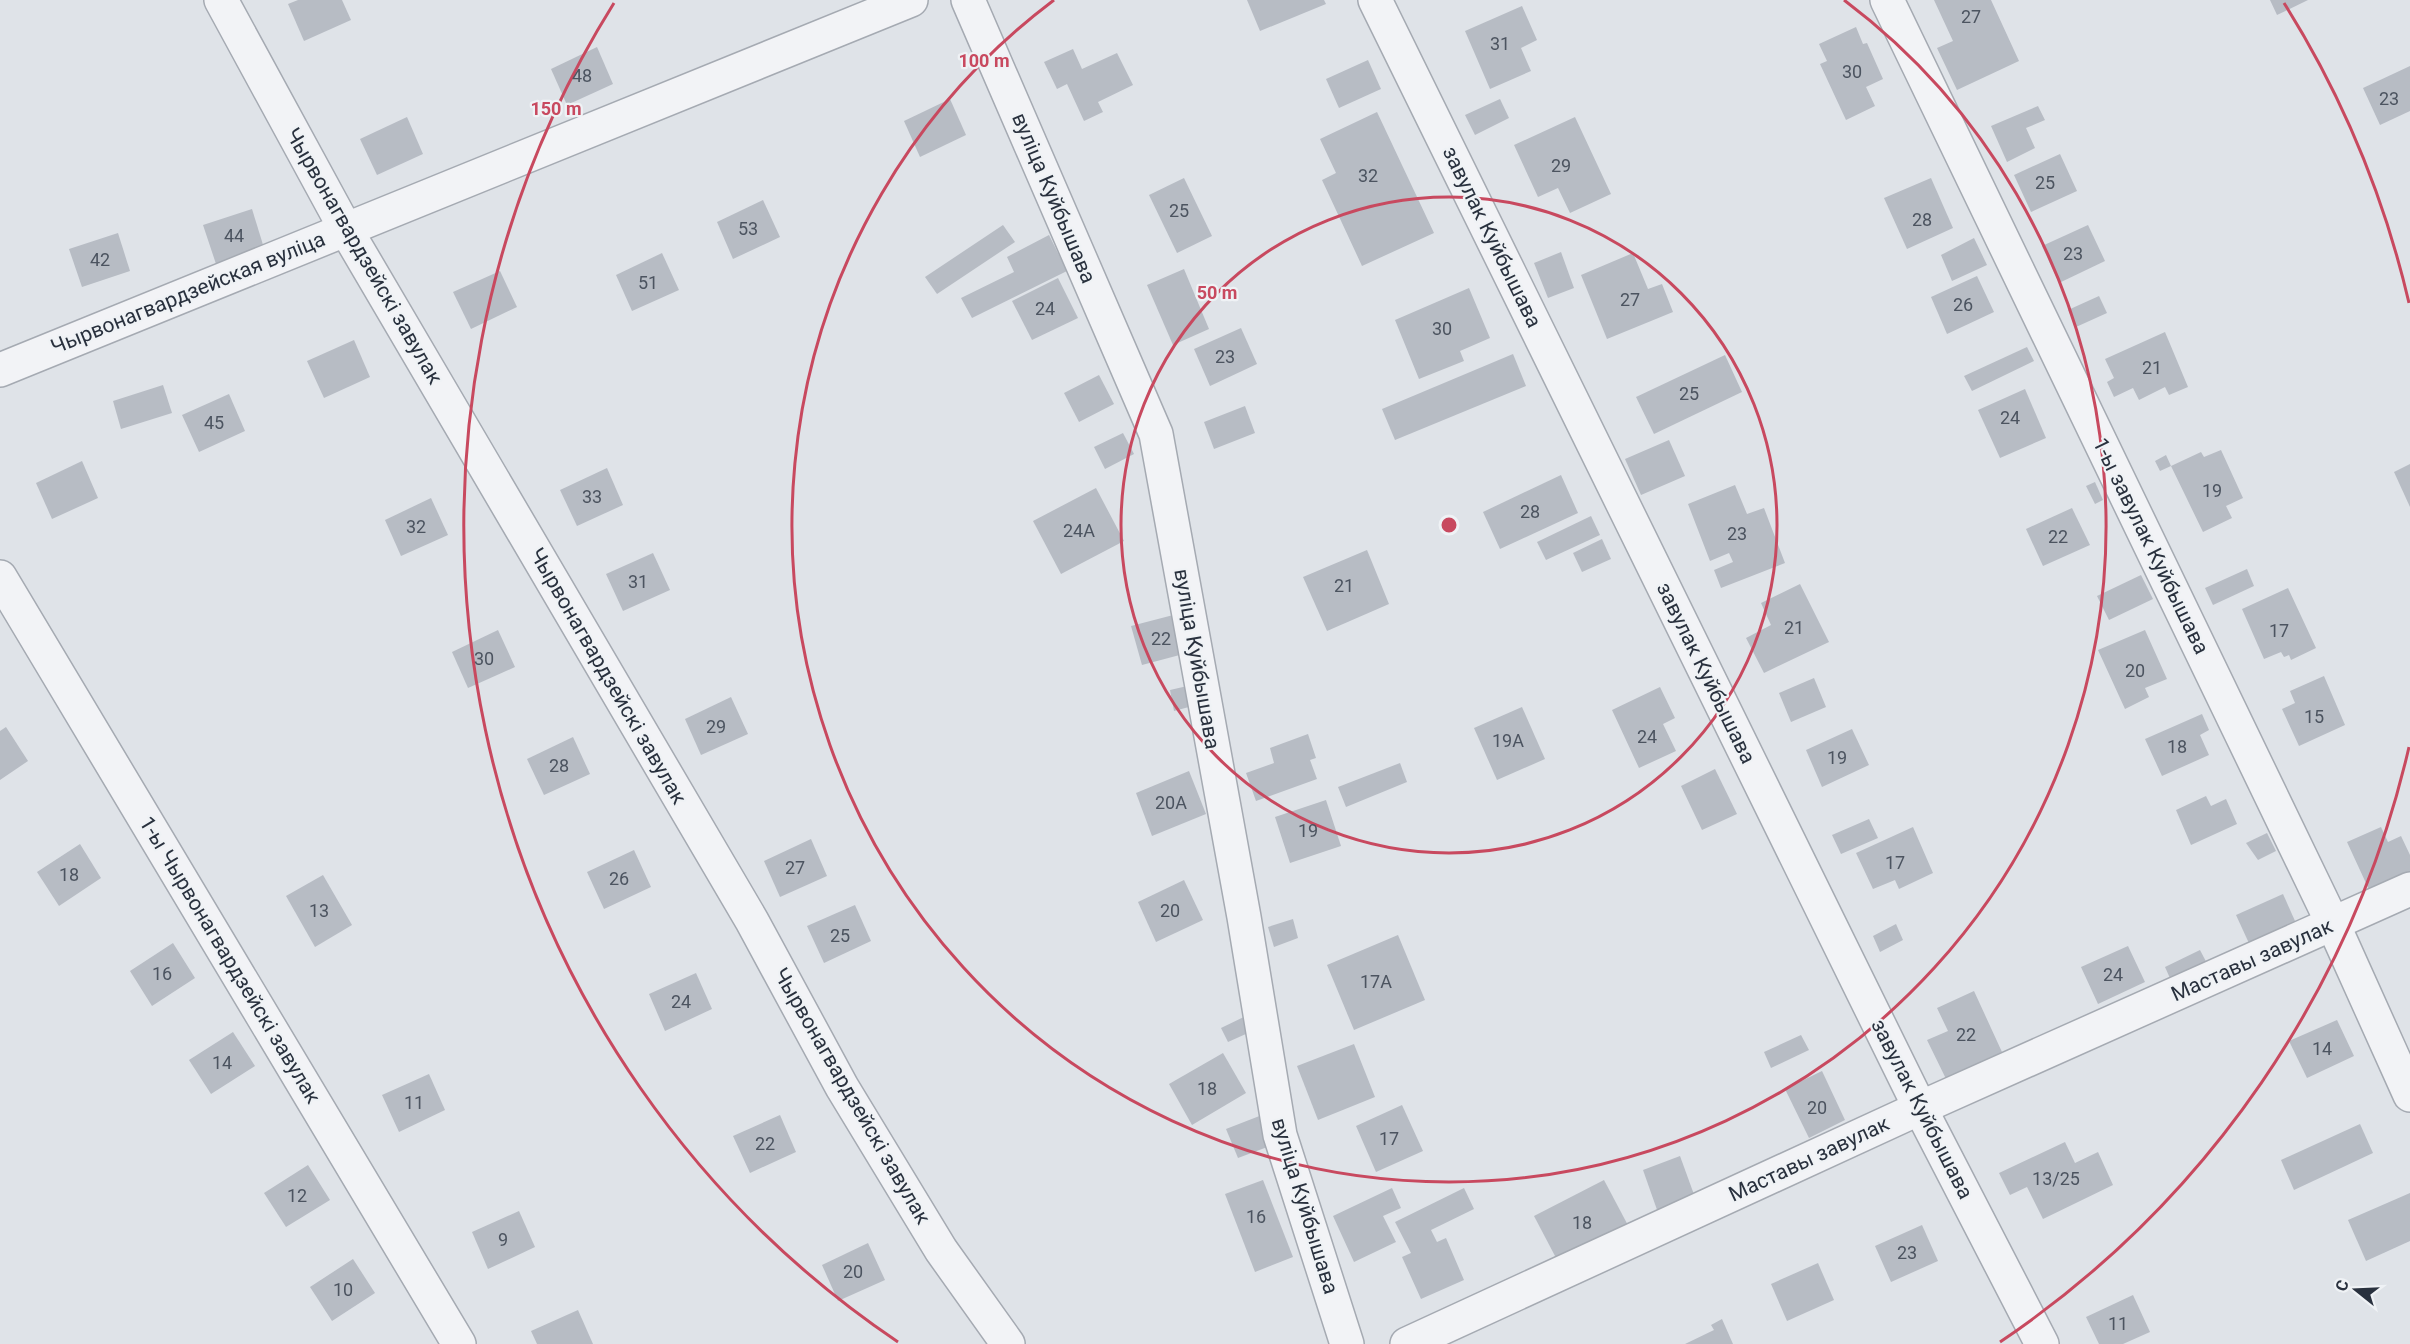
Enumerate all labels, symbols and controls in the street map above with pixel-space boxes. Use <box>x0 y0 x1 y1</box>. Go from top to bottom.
house number: 27 <box>1961 6 1981 27</box>
house number: 31 <box>1490 33 1510 54</box>
text: 100 m <box>958 50 1010 71</box>
house number: 30 <box>1842 61 1862 82</box>
house number: 48 <box>572 65 592 86</box>
house number: 23 <box>2379 88 2399 109</box>
text: 150 m <box>530 98 582 119</box>
street label: вуліца Куйбышава <box>1007 109 1101 287</box>
street label: Чырвонагвардзейскі завулак <box>281 124 448 389</box>
street label: завулак Куйбышава <box>1438 143 1546 331</box>
house number: 29 <box>1551 155 1571 176</box>
house number: 32 <box>1358 165 1378 186</box>
house number: 25 <box>2035 172 2055 193</box>
house number: 25 <box>1169 200 1189 221</box>
house number: 28 <box>1912 209 1932 230</box>
house number: 53 <box>738 218 758 239</box>
house number: 44 <box>224 225 244 246</box>
street label: Чырвонагвардзейская вуліца <box>47 227 329 359</box>
house number: 23 <box>2063 243 2083 264</box>
house number: 42 <box>90 249 110 270</box>
house number: 51 <box>638 272 658 293</box>
text: 50 m <box>1197 282 1237 303</box>
house number: 27 <box>1620 289 1640 310</box>
house number: 26 <box>1953 294 1973 315</box>
house number: 24 <box>1035 298 1055 319</box>
house number: 30 <box>1432 318 1452 339</box>
house number: 23 <box>1215 346 1235 367</box>
house number: 21 <box>2142 357 2162 378</box>
house number: 25 <box>1679 383 1699 404</box>
house number: 24 <box>2000 407 2020 428</box>
house number: 45 <box>204 412 224 433</box>
street label: 1-ы завулак Куйбышава <box>2088 434 2214 658</box>
house number: 19 <box>2202 480 2222 501</box>
house number: 33 <box>582 486 602 507</box>
house number: 28 <box>1520 501 1540 522</box>
centre of rings <box>1439 515 1459 535</box>
house number: 32 <box>406 516 426 537</box>
house number: 24А <box>1063 520 1095 541</box>
house number: 23 <box>1727 523 1747 544</box>
house number: 22 <box>2048 526 2068 547</box>
street label: Чырвонагвардзейскі завулак <box>525 544 692 809</box>
street label: вуліца Куйбышава <box>1169 567 1225 751</box>
house number: 31 <box>628 571 648 592</box>
house number: 21 <box>1334 575 1354 596</box>
street label: завулак Куйбышава <box>1652 579 1760 767</box>
house number: 21 <box>1784 617 1804 638</box>
house number: 17 <box>2269 620 2289 641</box>
house number: 22 <box>1151 628 1171 649</box>
house number: 30 <box>474 648 494 669</box>
house number: 20 <box>2125 660 2145 681</box>
house number: 15 <box>2304 706 2324 727</box>
house number: 29 <box>706 716 726 737</box>
house number: 24 <box>1637 726 1657 747</box>
house number: 19А <box>1492 730 1524 751</box>
house number: 18 <box>2167 736 2187 757</box>
house number: 19 <box>1827 747 1847 768</box>
house number: 28 <box>549 755 569 776</box>
house number: 20А <box>1155 792 1187 813</box>
street label: 1-ы Чырвонагвардзейскі завулак <box>135 812 326 1108</box>
house number: 19 <box>1298 820 1318 841</box>
house number: 17 <box>1885 852 1905 873</box>
house number: 27 <box>785 857 805 878</box>
house number: 18 <box>59 864 79 885</box>
house number: 26 <box>609 868 629 889</box>
house number: 13 <box>309 900 329 921</box>
house number: 20 <box>1160 900 1180 921</box>
street label: Маставы завулак <box>2168 913 2337 1006</box>
house number: 25 <box>830 925 850 946</box>
house number: 16 <box>152 963 172 984</box>
street label: Чырвонагвардзейскі завулак <box>769 964 936 1229</box>
house number: 24 <box>2103 964 2123 985</box>
house number: 17А <box>1360 971 1392 992</box>
house number: 24 <box>671 991 691 1012</box>
street label: завулак Куйбышава <box>1866 1015 1978 1203</box>
house number: 22 <box>1956 1024 1976 1045</box>
house number: 14 <box>2312 1038 2332 1059</box>
house number: 14 <box>212 1052 232 1073</box>
house number: 18 <box>1197 1078 1217 1099</box>
house number: 11 <box>404 1092 424 1113</box>
house number: 20 <box>1807 1097 1827 1118</box>
street label: Маставы завулак <box>1725 1111 1894 1207</box>
street label: вуліца Куйбышава <box>1267 1115 1343 1297</box>
house number: 17 <box>1379 1128 1399 1149</box>
house number: 22 <box>755 1133 775 1154</box>
house number: 13/25 <box>2032 1168 2080 1189</box>
house number: 12 <box>287 1185 307 1206</box>
house number: 16 <box>1246 1206 1266 1227</box>
house number: 18 <box>1572 1212 1592 1233</box>
house number: 9 <box>498 1229 508 1250</box>
house number: 23 <box>1897 1242 1917 1263</box>
north arrow <box>2326 1260 2386 1320</box>
house number: 20 <box>843 1261 863 1282</box>
text: С <box>2332 1278 2353 1293</box>
house number: 10 <box>333 1279 353 1300</box>
house number: 11 <box>2108 1313 2128 1334</box>

